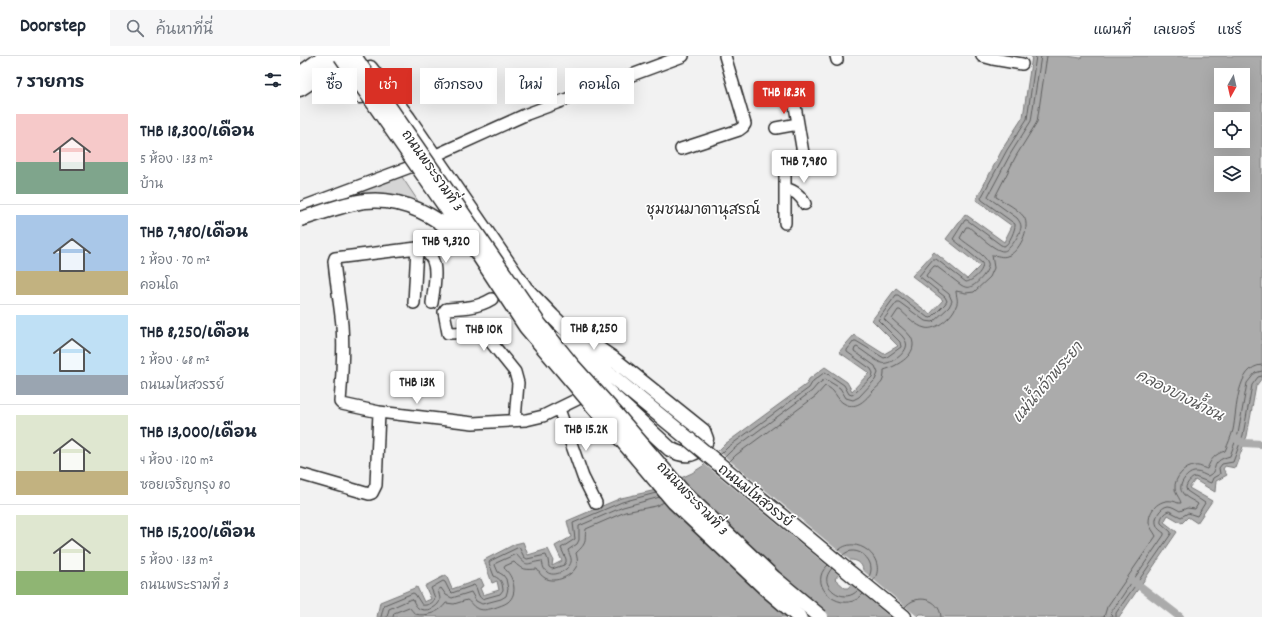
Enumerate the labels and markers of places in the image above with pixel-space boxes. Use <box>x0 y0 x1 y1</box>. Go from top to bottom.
pin: THB 18.3K <box>738 81 830 115</box>
pin: THB 7,980 <box>758 150 850 184</box>
pin: THB 9,320 <box>400 230 492 264</box>
pin: THB 8,250 <box>548 317 640 351</box>
pin: THB 10K <box>447 318 521 352</box>
pin: THB 13K <box>380 371 454 405</box>
pin: THB 15.2K <box>540 418 632 452</box>

